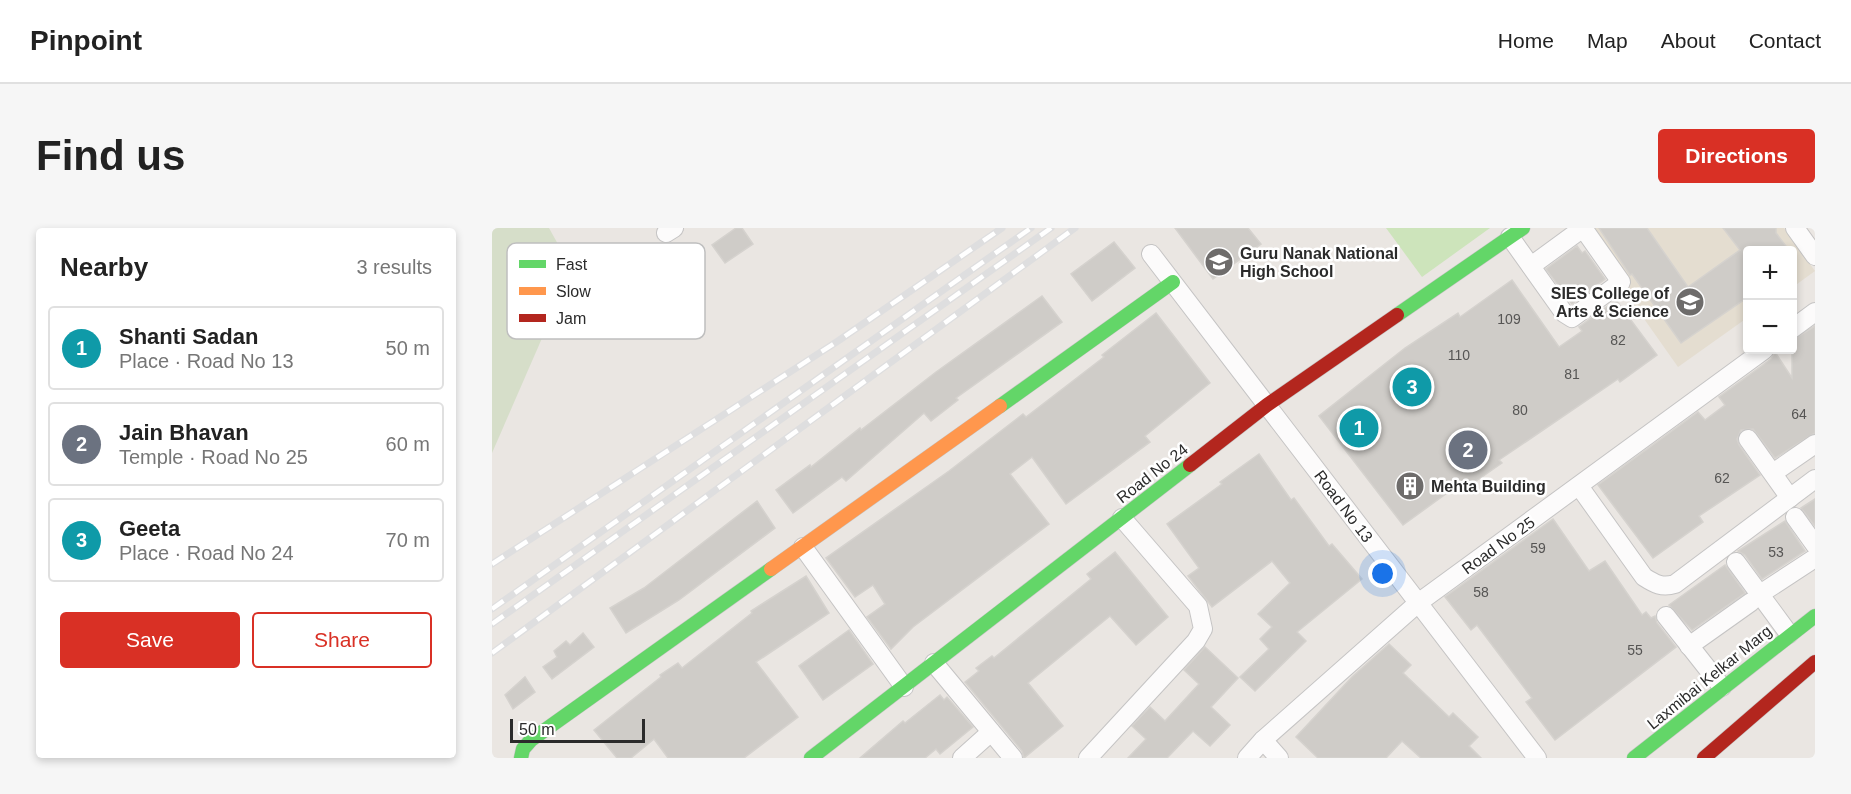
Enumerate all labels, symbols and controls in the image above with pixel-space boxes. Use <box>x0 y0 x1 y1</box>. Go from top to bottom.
text: Pinpoint <box>30 25 142 56</box>
text: Home <box>1498 29 1554 52</box>
text: Map <box>1587 29 1628 52</box>
text: About <box>1661 29 1716 52</box>
text: Contact <box>1749 29 1821 52</box>
button: Directions <box>1658 129 1815 183</box>
text: Find us <box>36 132 185 179</box>
legend <box>507 243 705 339</box>
place label: Guru Nanak National High School <box>1240 245 1398 280</box>
school or university icon: Guru Nanak National High School <box>1203 246 1235 278</box>
map controls <box>1743 246 1797 354</box>
button: + <box>1743 246 1797 300</box>
text: Nearby <box>60 252 148 282</box>
text: 3 results <box>356 256 432 278</box>
text: Fast <box>556 256 588 273</box>
text: Slow <box>556 283 591 300</box>
place label: SIES College of Arts & Science <box>1551 285 1670 320</box>
school or university icon: SIES College of Arts & Science <box>1674 286 1706 318</box>
button: − <box>1743 300 1797 354</box>
text: Jam <box>556 310 586 327</box>
house number: 109 <box>1497 311 1521 327</box>
text: Shanti Sadan <box>119 324 258 349</box>
house number: 82 <box>1610 332 1626 348</box>
text: 1 <box>76 337 87 359</box>
text: 50 m <box>386 337 430 359</box>
house number: 110 <box>1448 347 1470 363</box>
text: Place · Road No 13 <box>119 350 294 372</box>
pin: 3 <box>1392 364 1432 410</box>
house number: 81 <box>1564 366 1580 382</box>
house number: 80 <box>1512 402 1528 418</box>
pin: 1 <box>1340 406 1378 450</box>
house number: 64 <box>1791 406 1807 422</box>
text: Jain Bhavan <box>119 420 249 445</box>
pin: 2 <box>1448 428 1488 472</box>
text: 2 <box>76 433 87 455</box>
text: 60 m <box>386 433 430 455</box>
street label: Road No 24 <box>1113 440 1191 506</box>
text: Temple · Road No 25 <box>119 446 308 468</box>
street label: Road No 13 <box>1311 467 1376 546</box>
building icon: Mehta Building <box>1394 470 1426 502</box>
house number: 62 <box>1714 470 1730 486</box>
place label: Mehta Building <box>1431 478 1546 495</box>
street label: Road No 25 <box>1459 513 1538 577</box>
text: Geeta <box>119 516 180 541</box>
text: 3 <box>76 529 87 551</box>
text: 70 m <box>386 529 430 551</box>
house number: 59 <box>1530 540 1546 556</box>
text: Place · Road No 24 <box>119 542 294 564</box>
house number: 53 <box>1768 544 1784 560</box>
your location <box>1368 559 1397 588</box>
house number: 58 <box>1473 584 1489 600</box>
button: Save <box>60 612 240 668</box>
button: Share <box>252 612 432 668</box>
street label: Laxmibai Kelkar Marg <box>1644 622 1775 733</box>
house number: 55 <box>1627 642 1643 658</box>
scale bar <box>510 716 645 744</box>
text: 50 m <box>519 721 555 738</box>

